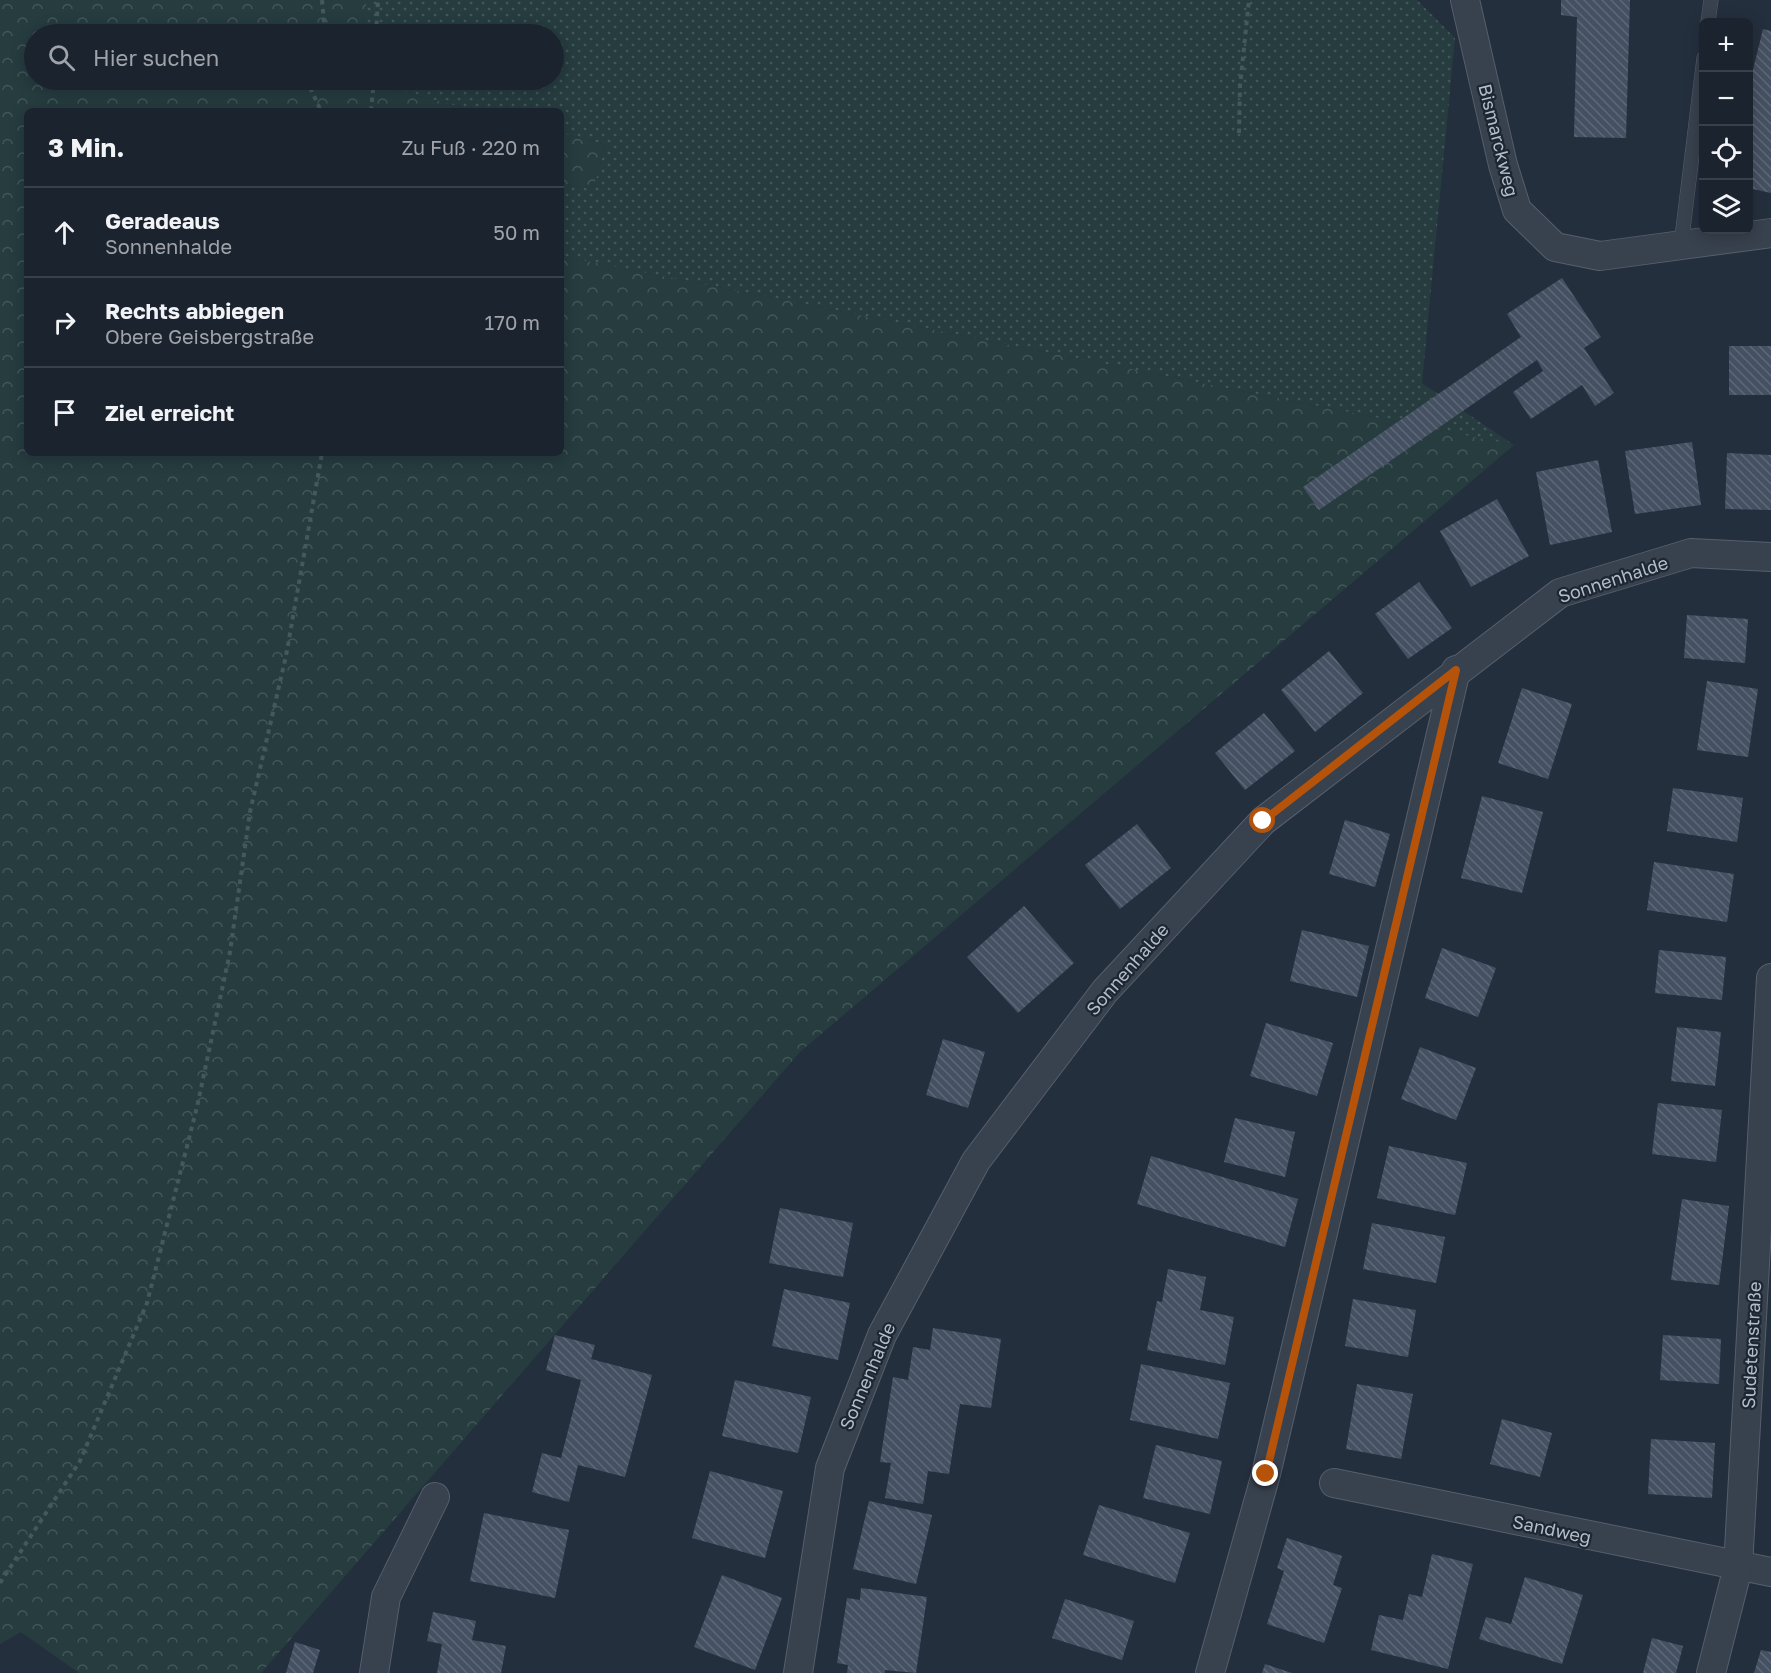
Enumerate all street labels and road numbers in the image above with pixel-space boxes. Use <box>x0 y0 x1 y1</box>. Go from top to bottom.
street label: Bismarckweg <box>1474 81 1524 199</box>
street label: Sonnenhalde <box>1555 551 1671 607</box>
street label: Sonnenhalde <box>1081 919 1173 1019</box>
street label: Sudetenstraße <box>1737 1281 1765 1409</box>
street label: Sonnenhalde <box>835 1319 899 1433</box>
street label: Sandweg <box>1511 1510 1593 1548</box>

